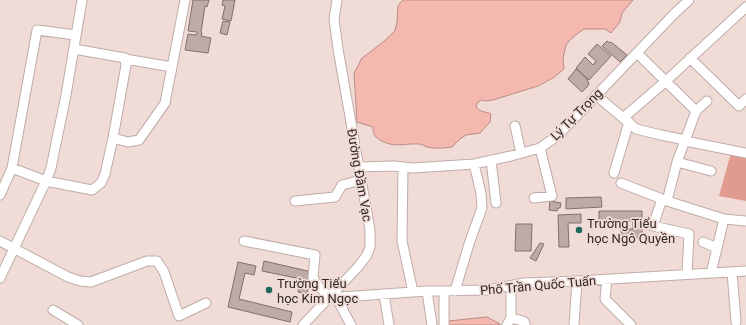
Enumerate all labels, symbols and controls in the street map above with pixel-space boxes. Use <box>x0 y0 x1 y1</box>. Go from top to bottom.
street label: Lý Tự Trọng <box>547 85 605 143</box>
street label: Đường Đầm Vạc <box>344 127 375 223</box>
place label: Trường Tiểu học Ngô Quyền <box>587 216 675 246</box>
marker: Trường Tiểu học Ngô Quyền <box>574 225 584 235</box>
street label: Phố Trần Quốc Tuấn <box>479 273 597 298</box>
place label: Trường Tiểu học Kim Ngọc <box>277 276 359 306</box>
marker: Trường Tiểu học Kim Ngọc <box>264 285 274 295</box>

